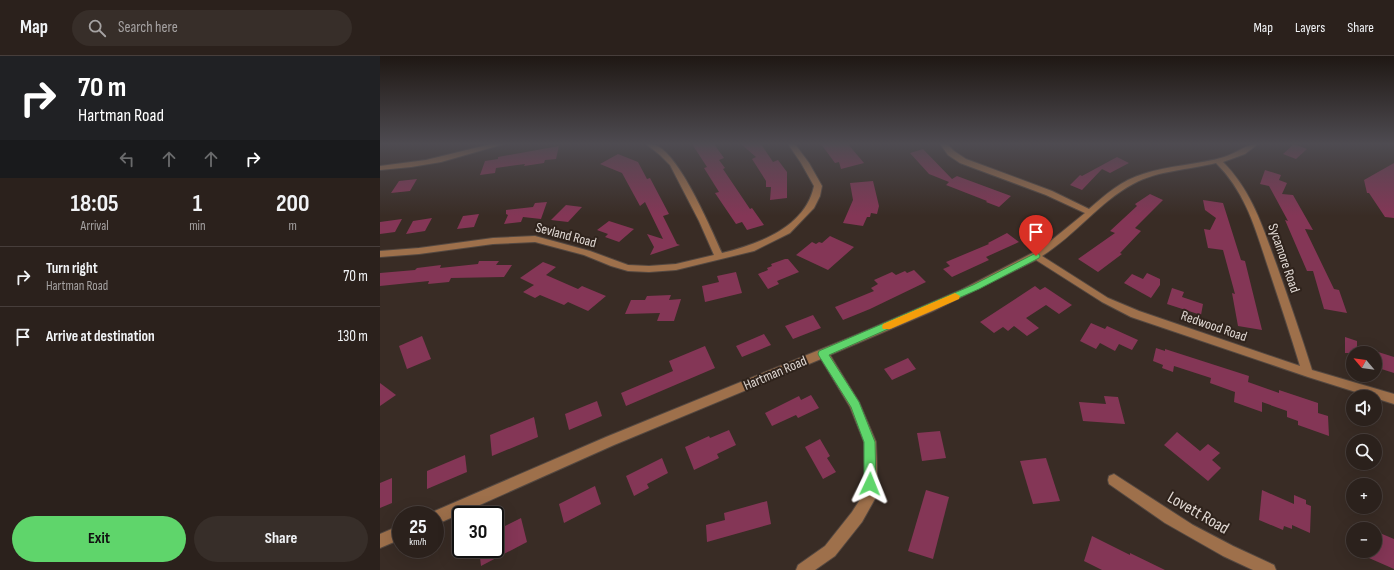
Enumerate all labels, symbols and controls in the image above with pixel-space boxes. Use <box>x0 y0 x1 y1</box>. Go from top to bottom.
search box <box>72 10 352 46</box>
text: Map <box>20 16 48 39</box>
icon: search <box>86 17 108 39</box>
text: Search here <box>118 18 178 37</box>
text: Map <box>1253 19 1273 36</box>
text: Layers <box>1295 19 1325 36</box>
text: Share <box>1347 19 1374 36</box>
text: 70 m <box>78 71 126 104</box>
icon: right <box>12 72 64 124</box>
text: Hartman Road <box>78 105 164 126</box>
icon: left <box>116 148 138 170</box>
icon: ahead <box>158 148 180 170</box>
icon: ahead <box>200 148 222 170</box>
icon: right <box>242 148 264 170</box>
text: 18:05 <box>71 189 119 218</box>
text: 1 <box>193 189 202 218</box>
text: 200 <box>276 189 309 218</box>
pin <box>1019 215 1053 256</box>
text: Arrival <box>81 218 109 234</box>
text: min <box>189 218 206 234</box>
text: m <box>289 218 297 234</box>
street label: Sevland Road <box>534 219 598 251</box>
icon: arrive <box>1025 221 1047 243</box>
street label: Sycamore Road <box>1264 221 1304 295</box>
text: Turn right <box>46 259 98 278</box>
icon: right <box>12 266 34 288</box>
text: 70 m <box>343 267 368 286</box>
text: Hartman Road <box>46 278 108 294</box>
street label: Redwood Road <box>1179 307 1249 345</box>
icon: arrive <box>12 326 34 348</box>
text: Arrive at destination <box>46 327 155 346</box>
text: 130 m <box>338 327 368 346</box>
north arrow <box>1346 346 1382 382</box>
map controls <box>1346 346 1382 558</box>
street label: Hartman Road <box>741 352 809 394</box>
button: sound <box>1346 390 1382 426</box>
button: search <box>1346 434 1382 470</box>
position arrow <box>849 463 891 505</box>
button: + <box>1346 478 1382 514</box>
street label: Lovett Road <box>1164 487 1232 539</box>
speed limit sign: 30 <box>452 506 504 558</box>
text: 25 <box>409 515 427 539</box>
button: Exit <box>12 516 186 562</box>
button: Share <box>194 516 368 562</box>
button: − <box>1346 522 1382 558</box>
text: km/h <box>409 536 427 548</box>

